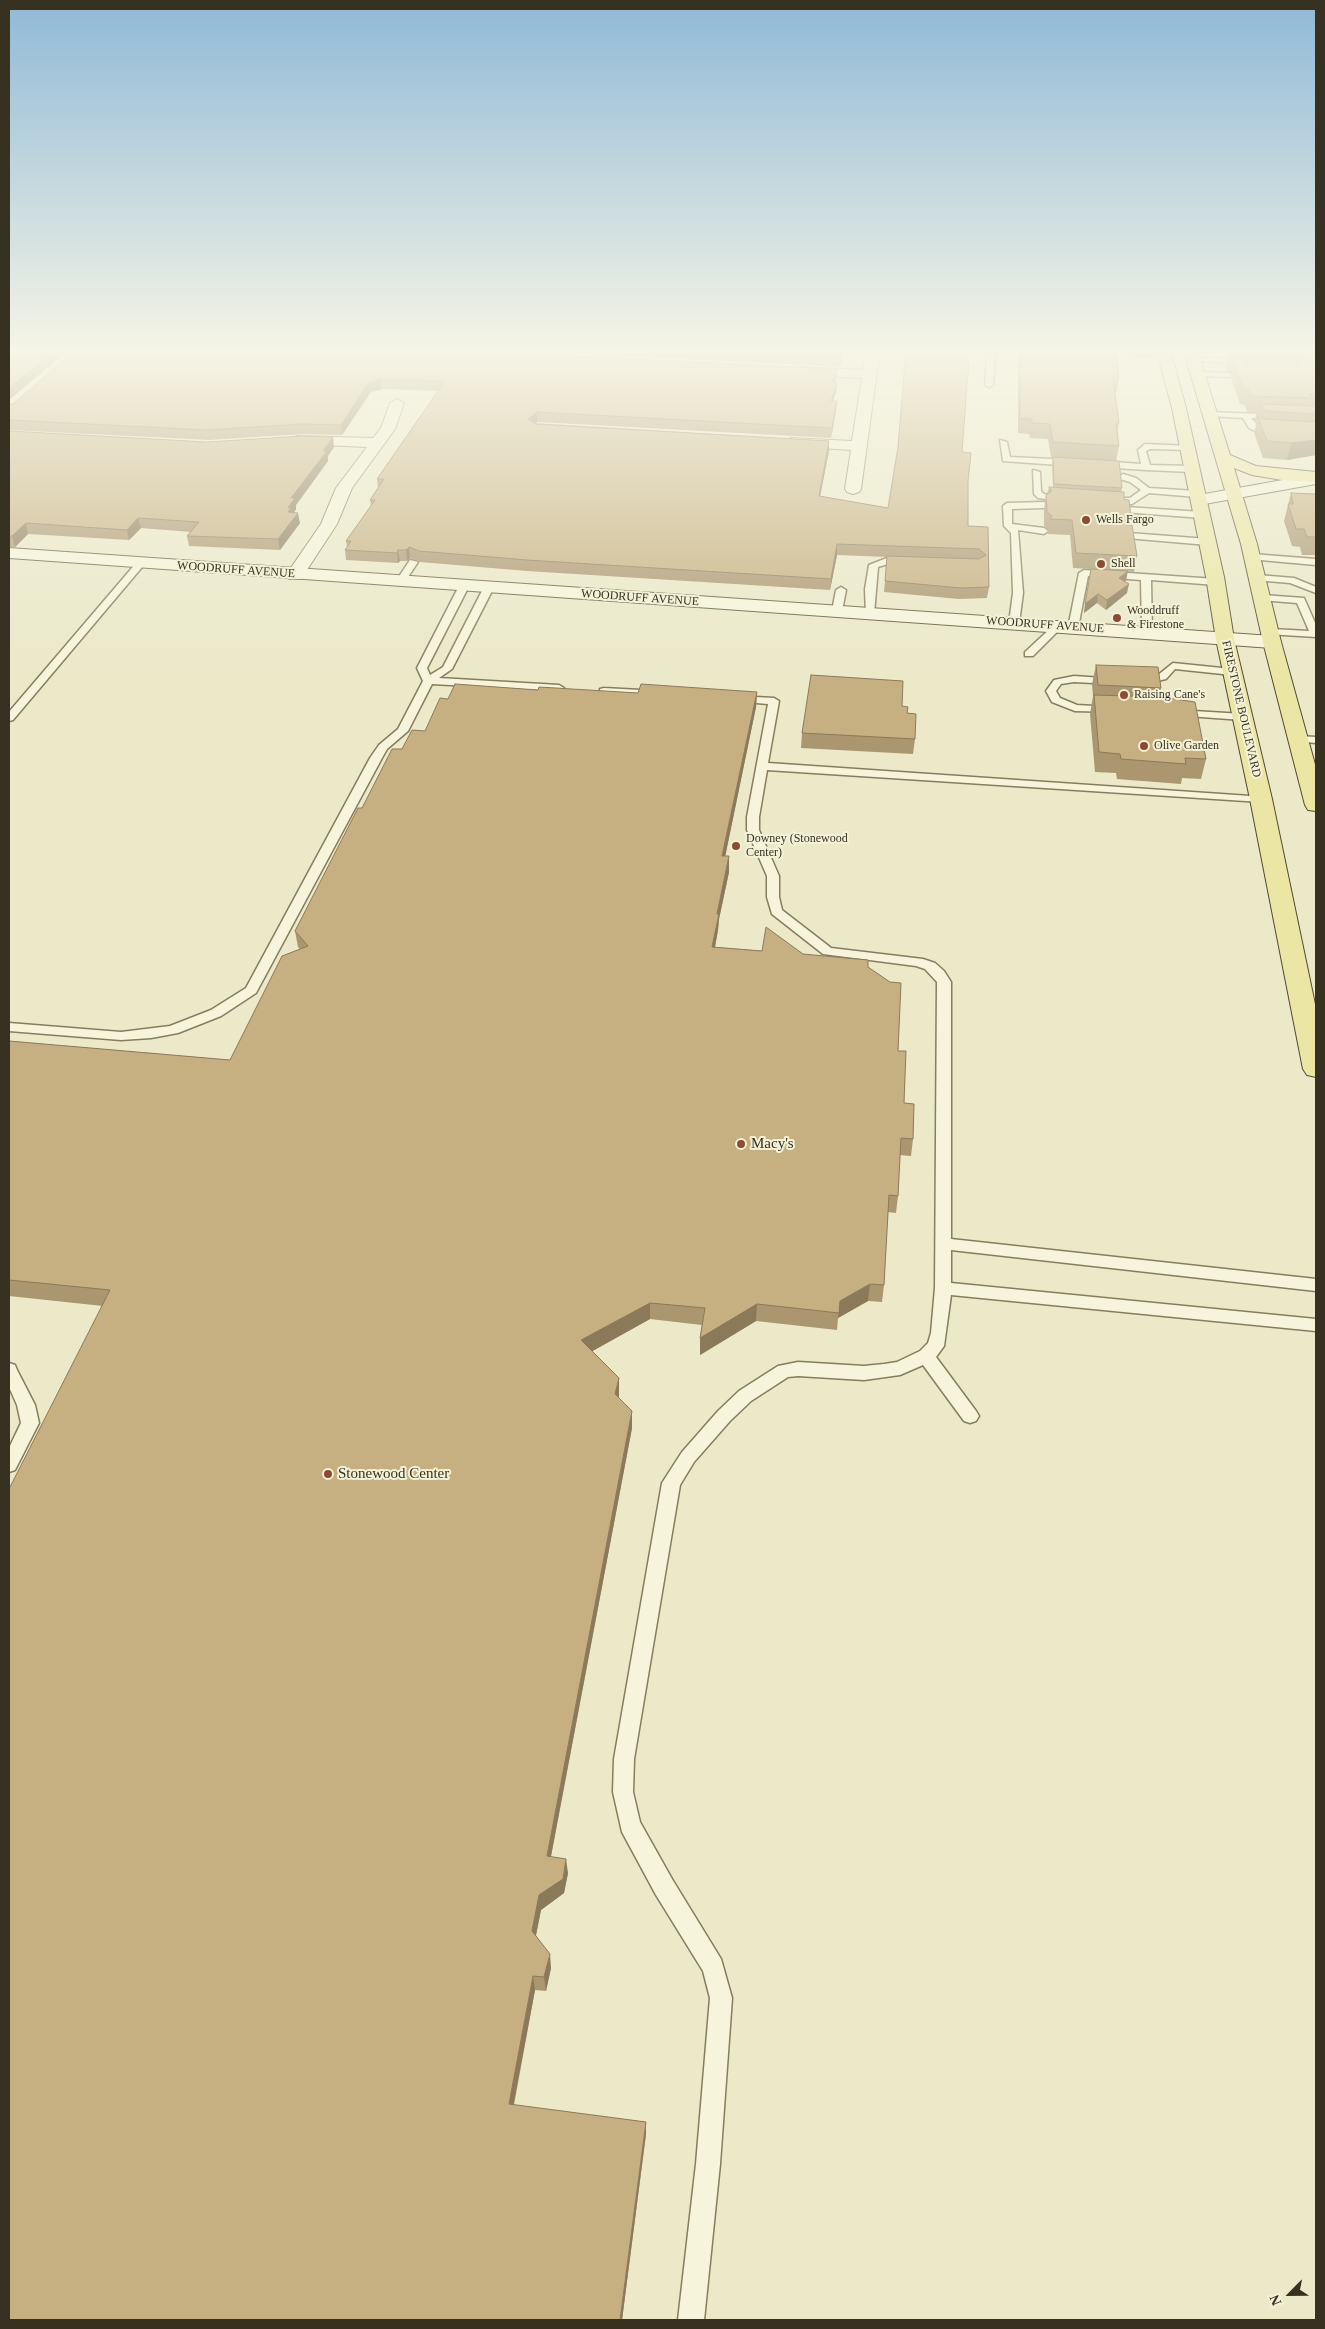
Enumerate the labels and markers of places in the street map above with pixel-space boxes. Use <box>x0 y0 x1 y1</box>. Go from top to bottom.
place label: Wells Fargo <box>1096 513 1154 527</box>
marker: Wells Fargo <box>1080 514 1092 526</box>
place label: Shell <box>1111 557 1136 571</box>
marker: Shell <box>1095 558 1107 570</box>
place label: Wooddruff & Firestone <box>1127 604 1184 632</box>
marker: Wooddruff & Firestone <box>1111 612 1123 624</box>
place label: Raising Cane's <box>1134 688 1205 702</box>
marker: Raising Cane's <box>1118 689 1130 701</box>
place label: Olive Garden <box>1154 739 1219 753</box>
marker: Olive Garden <box>1138 740 1150 752</box>
place label: Downey (Stonewood Center) <box>746 832 848 860</box>
marker: Downey (Stonewood Center) <box>730 840 742 852</box>
place label: Macy's <box>751 1135 794 1153</box>
marker: Macy's <box>735 1138 747 1150</box>
place label: Stonewood Center <box>338 1465 449 1483</box>
marker: Stonewood Center <box>322 1468 334 1480</box>

